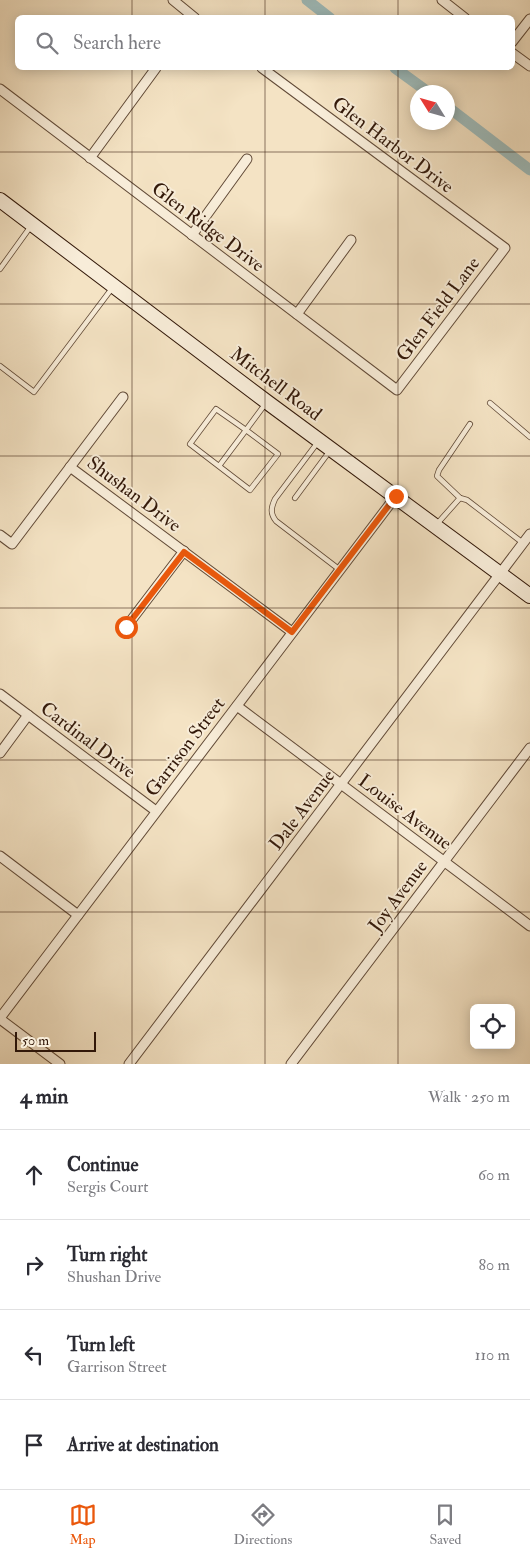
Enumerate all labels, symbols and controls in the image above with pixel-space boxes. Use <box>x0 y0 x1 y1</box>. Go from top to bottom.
search box <box>15 15 515 70</box>
icon: search <box>33 29 61 57</box>
text: Search here <box>73 31 161 55</box>
north arrow <box>410 85 455 130</box>
street label: Glen Harbor Drive <box>327 91 459 199</box>
street label: Glen Ridge Drive <box>147 177 269 277</box>
street label: Glen Field Lane <box>391 252 485 366</box>
street label: Mitchell Road <box>225 342 327 427</box>
street label: Shushan Drive <box>82 451 186 537</box>
route end <box>385 485 408 508</box>
route start <box>115 616 138 639</box>
street label: Garrison Street <box>140 693 230 801</box>
street label: Cardinal Drive <box>36 696 140 784</box>
street label: Dale Avenue <box>264 765 340 855</box>
street label: Louise Avenue <box>353 769 457 855</box>
street label: Joy Avenue <box>363 855 433 937</box>
map controls <box>470 1004 515 1049</box>
button: locate <box>470 1004 515 1049</box>
scale bar <box>15 1029 96 1052</box>
text: 50 m <box>22 1032 49 1049</box>
text: 4 min <box>20 1083 68 1110</box>
text: Walk · 250 m <box>428 1087 510 1107</box>
text: Continue <box>67 1153 138 1177</box>
icon: ahead <box>20 1161 48 1189</box>
text: 60 m <box>478 1165 510 1185</box>
text: Sergis Court <box>67 1177 148 1197</box>
text: Turn right <box>67 1243 147 1267</box>
icon: right <box>20 1251 48 1279</box>
text: 80 m <box>479 1255 510 1275</box>
text: Shushan Drive <box>67 1267 161 1287</box>
text: Turn left <box>67 1333 135 1357</box>
icon: left <box>20 1341 48 1369</box>
text: 110 m <box>475 1345 510 1365</box>
text: Garrison Street <box>67 1357 167 1377</box>
icon: arrive <box>20 1431 48 1459</box>
text: Arrive at destination <box>67 1433 219 1457</box>
tab: Map <box>69 1501 97 1548</box>
tab: Directions <box>234 1501 292 1548</box>
tab: Saved <box>429 1501 461 1548</box>

